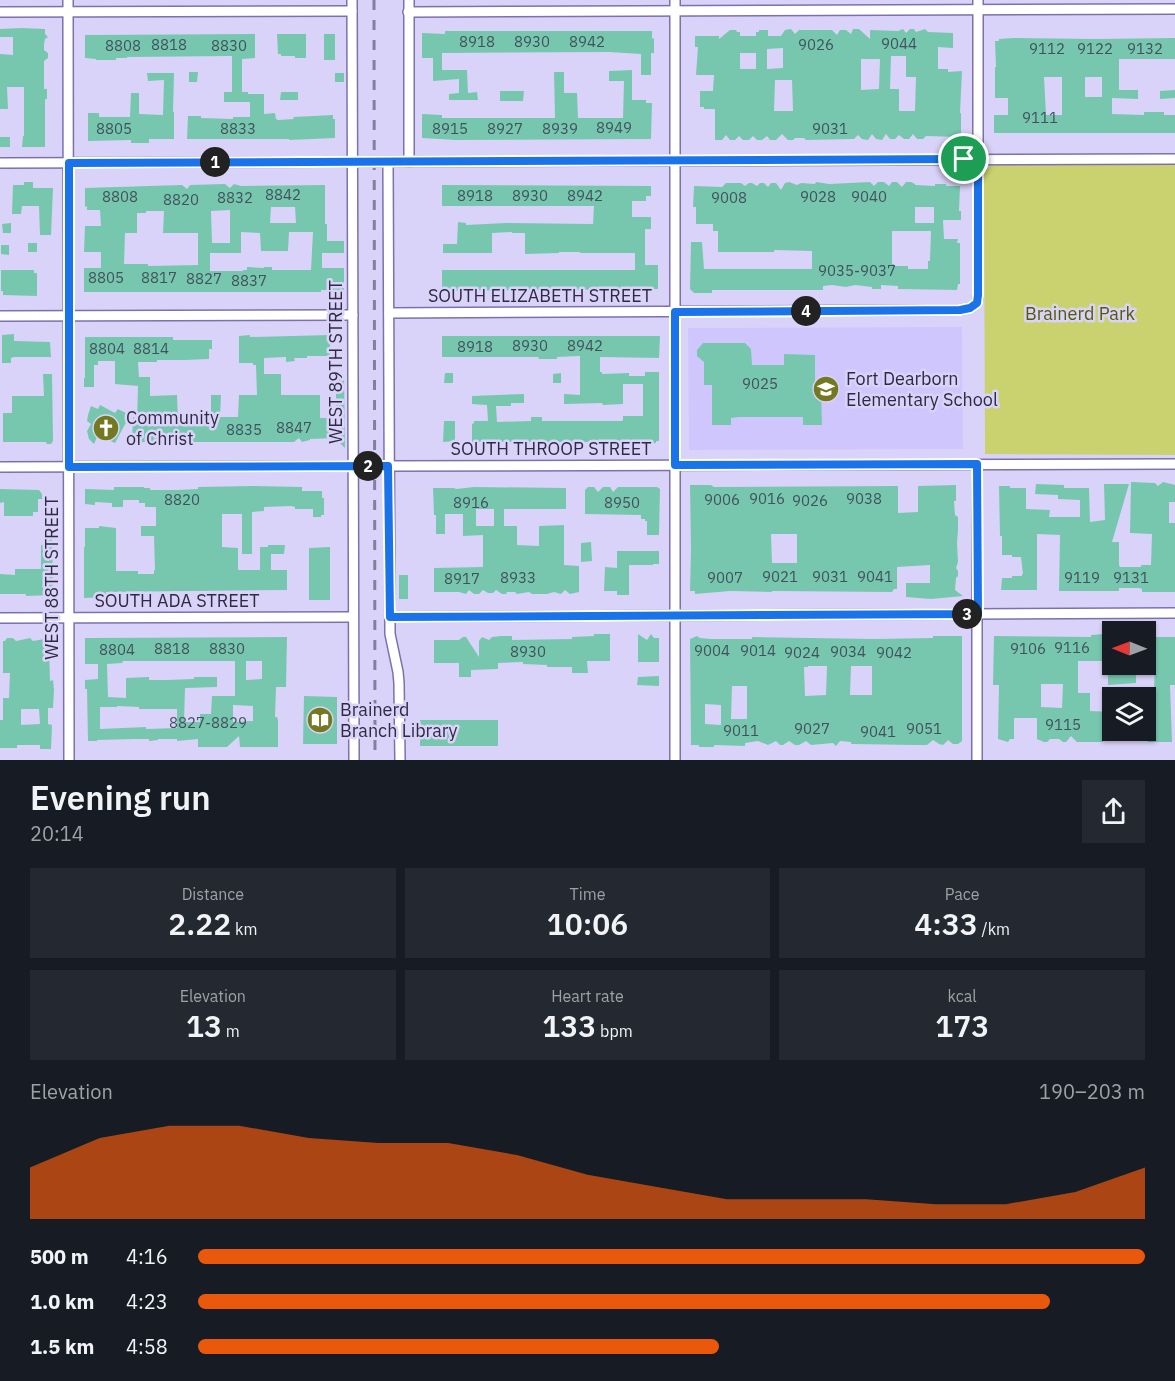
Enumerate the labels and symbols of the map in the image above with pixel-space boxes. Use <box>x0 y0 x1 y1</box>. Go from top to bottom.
house number: 8918 <box>459 32 495 51</box>
house number: 8930 <box>514 32 550 51</box>
house number: 8942 <box>569 32 605 51</box>
house number: 9044 <box>881 34 917 53</box>
house number: 8818 <box>151 35 187 54</box>
house number: 9026 <box>798 35 834 54</box>
house number: 8808 <box>105 36 141 55</box>
house number: 8830 <box>211 36 247 55</box>
house number: 9112 <box>1029 39 1065 58</box>
house number: 9122 <box>1077 39 1113 58</box>
house number: 9132 <box>1127 39 1163 58</box>
house number: 9111 <box>1022 108 1058 127</box>
house number: 8949 <box>596 118 632 137</box>
house number: 8805 <box>96 119 132 138</box>
house number: 8833 <box>220 119 256 138</box>
house number: 8915 <box>432 119 468 138</box>
house number: 8927 <box>487 119 523 138</box>
house number: 8939 <box>542 119 578 138</box>
house number: 9031 <box>812 119 848 138</box>
pin <box>938 133 989 184</box>
pin: 1 <box>200 147 230 177</box>
house number: 8842 <box>265 185 301 204</box>
house number: 8918 <box>457 186 493 205</box>
house number: 8930 <box>512 186 548 205</box>
house number: 8942 <box>567 186 603 205</box>
house number: 8808 <box>102 187 138 206</box>
house number: 9028 <box>800 187 836 206</box>
house number: 9040 <box>851 187 887 206</box>
house number: 8832 <box>217 188 253 207</box>
house number: 9008 <box>711 188 747 207</box>
house number: 8820 <box>163 190 199 209</box>
house number: 9035-9037 <box>818 261 896 280</box>
house number: 8805 <box>88 268 124 287</box>
house number: 8817 <box>141 268 177 287</box>
house number: 8827 <box>186 269 222 288</box>
house number: 8837 <box>231 271 267 290</box>
street label: WEST 89TH STREET <box>324 280 347 444</box>
street label: SOUTH ELIZABETH STREET <box>428 284 652 307</box>
pin: 4 <box>791 296 821 326</box>
park label: Brainerd Park <box>1025 302 1136 325</box>
house number: 8930 <box>512 336 548 355</box>
house number: 8942 <box>567 336 603 355</box>
house number: 8918 <box>457 337 493 356</box>
house number: 8804 <box>89 339 125 358</box>
house number: 8814 <box>133 339 169 358</box>
place label: Fort Dearborn Elementary School <box>846 367 998 411</box>
house number: 9025 <box>742 374 778 393</box>
school or university icon: Fort Dearborn Elementary School <box>811 374 841 404</box>
place label: Community of Christ <box>126 406 219 450</box>
church icon: Community of Christ <box>91 413 121 443</box>
house number: 8847 <box>276 418 312 437</box>
house number: 8835 <box>226 420 262 439</box>
street label: SOUTH THROOP STREET <box>450 437 652 460</box>
pin: 2 <box>353 451 383 481</box>
house number: 9016 <box>749 489 785 508</box>
house number: 9038 <box>846 489 882 508</box>
house number: 8820 <box>164 490 200 509</box>
house number: 9006 <box>704 490 740 509</box>
house number: 9026 <box>792 491 828 510</box>
house number: 8916 <box>453 493 489 512</box>
house number: 8950 <box>604 493 640 512</box>
street label: WEST 88TH STREET <box>40 496 63 660</box>
house number: 9021 <box>762 567 798 586</box>
house number: 9031 <box>812 567 848 586</box>
house number: 9041 <box>857 567 893 586</box>
house number: 8933 <box>500 568 536 587</box>
house number: 9007 <box>707 568 743 587</box>
house number: 9119 <box>1064 568 1100 587</box>
house number: 9131 <box>1113 568 1149 587</box>
house number: 8917 <box>444 569 480 588</box>
street label: SOUTH ADA STREET <box>94 589 260 612</box>
pin: 3 <box>952 599 982 629</box>
north arrow <box>1102 621 1156 675</box>
house number: 9116 <box>1054 638 1090 657</box>
house number: 8818 <box>154 639 190 658</box>
house number: 8830 <box>209 639 245 658</box>
house number: 9106 <box>1010 639 1046 658</box>
house number: 8804 <box>99 640 135 659</box>
house number: 9004 <box>694 641 730 660</box>
house number: 9014 <box>740 641 776 660</box>
house number: 8930 <box>510 642 546 661</box>
house number: 9034 <box>830 642 866 661</box>
house number: 9024 <box>784 643 820 662</box>
house number: 9042 <box>876 643 912 662</box>
place label: Brainerd Branch Library <box>340 698 458 742</box>
library icon: Brainerd Branch Library <box>305 705 335 735</box>
house number: 8827-8829 <box>169 713 247 732</box>
house number: 9115 <box>1045 715 1081 734</box>
house number: 9027 <box>794 719 830 738</box>
house number: 9051 <box>906 719 942 738</box>
house number: 9011 <box>723 721 759 740</box>
house number: 9041 <box>860 722 896 741</box>

